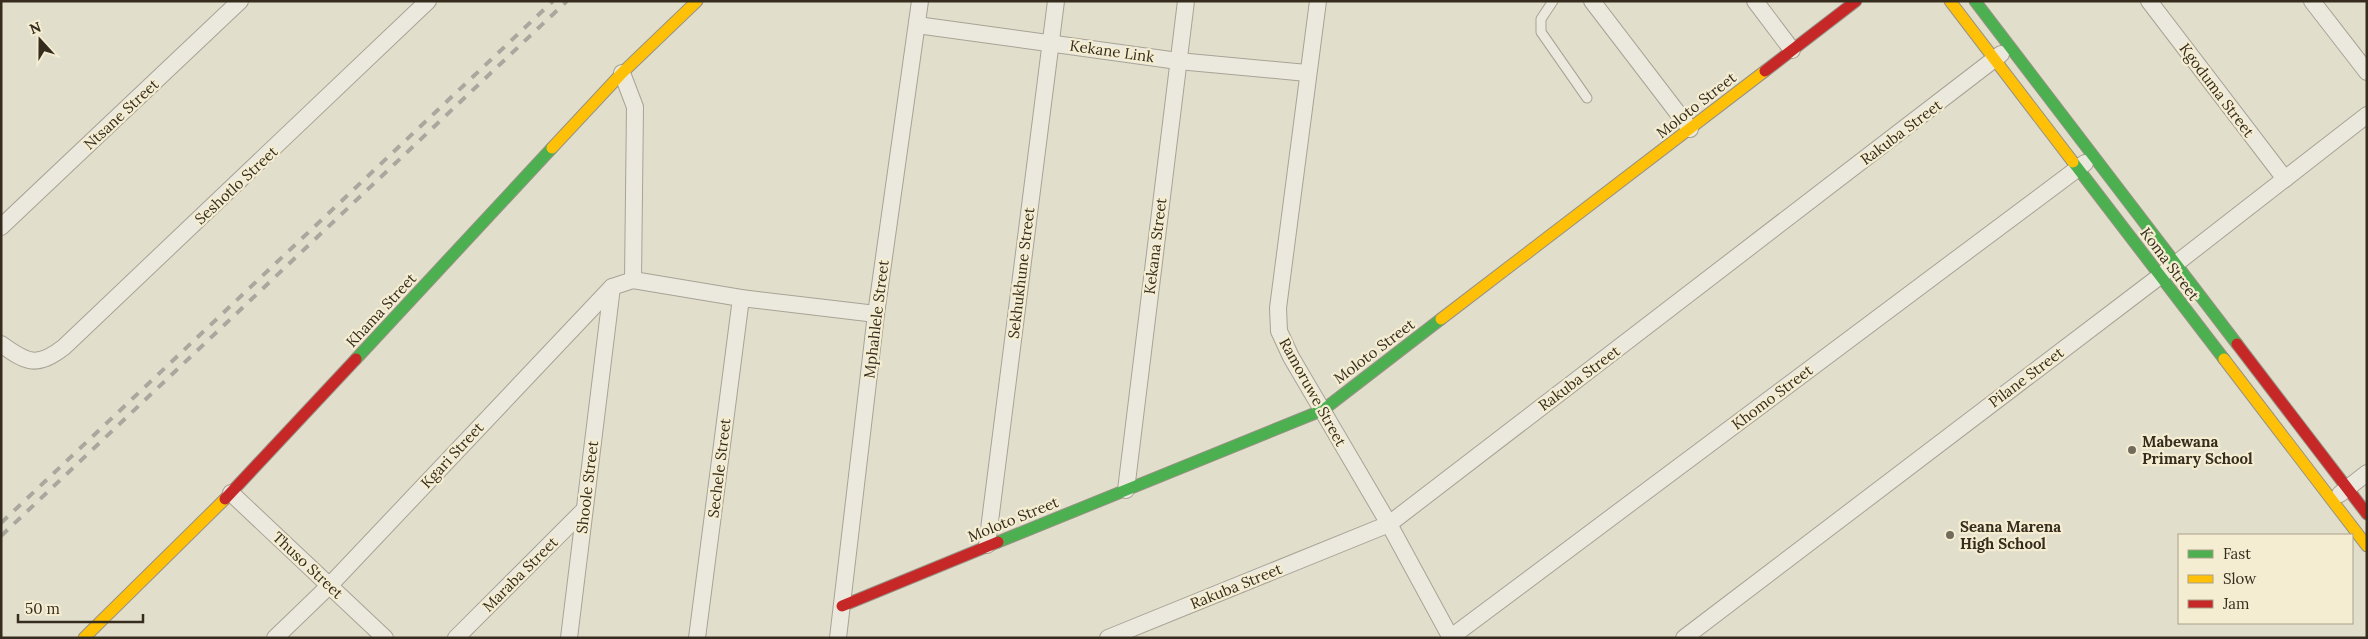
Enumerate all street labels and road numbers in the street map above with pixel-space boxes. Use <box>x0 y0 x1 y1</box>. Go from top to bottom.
street label: Kekane Link <box>1069 36 1155 66</box>
street label: Kgoduma Street <box>2175 39 2259 141</box>
street label: Moloto Street <box>1652 68 1740 142</box>
street label: Ntsane Street <box>80 74 163 154</box>
street label: Rakuba Street <box>1856 95 1946 169</box>
street label: Seshotlo Street <box>191 142 282 228</box>
street label: Kekana Street <box>1140 196 1170 295</box>
street label: Sekhukhune Street <box>1004 206 1039 340</box>
street label: Koma Street <box>2136 224 2204 304</box>
street label: Mphahlele Street <box>859 258 893 379</box>
street label: Khama Street <box>342 269 420 351</box>
street label: Moloto Street <box>1330 314 1418 388</box>
street label: Ramoruwe Street <box>1275 334 1351 450</box>
street label: Rakuba Street <box>1534 341 1624 415</box>
street label: Pilane Street <box>1985 343 2067 411</box>
street label: Khomo Street <box>1728 360 1816 434</box>
street label: Sechele Street <box>703 417 735 519</box>
street label: Kgari Street <box>417 418 488 492</box>
street label: Shoole Street <box>572 439 602 535</box>
street label: Moloto Street <box>965 492 1061 546</box>
street label: Thuso Street <box>269 527 347 603</box>
street label: Maraba Street <box>478 532 562 616</box>
street label: Rakuba Street <box>1187 559 1285 613</box>

